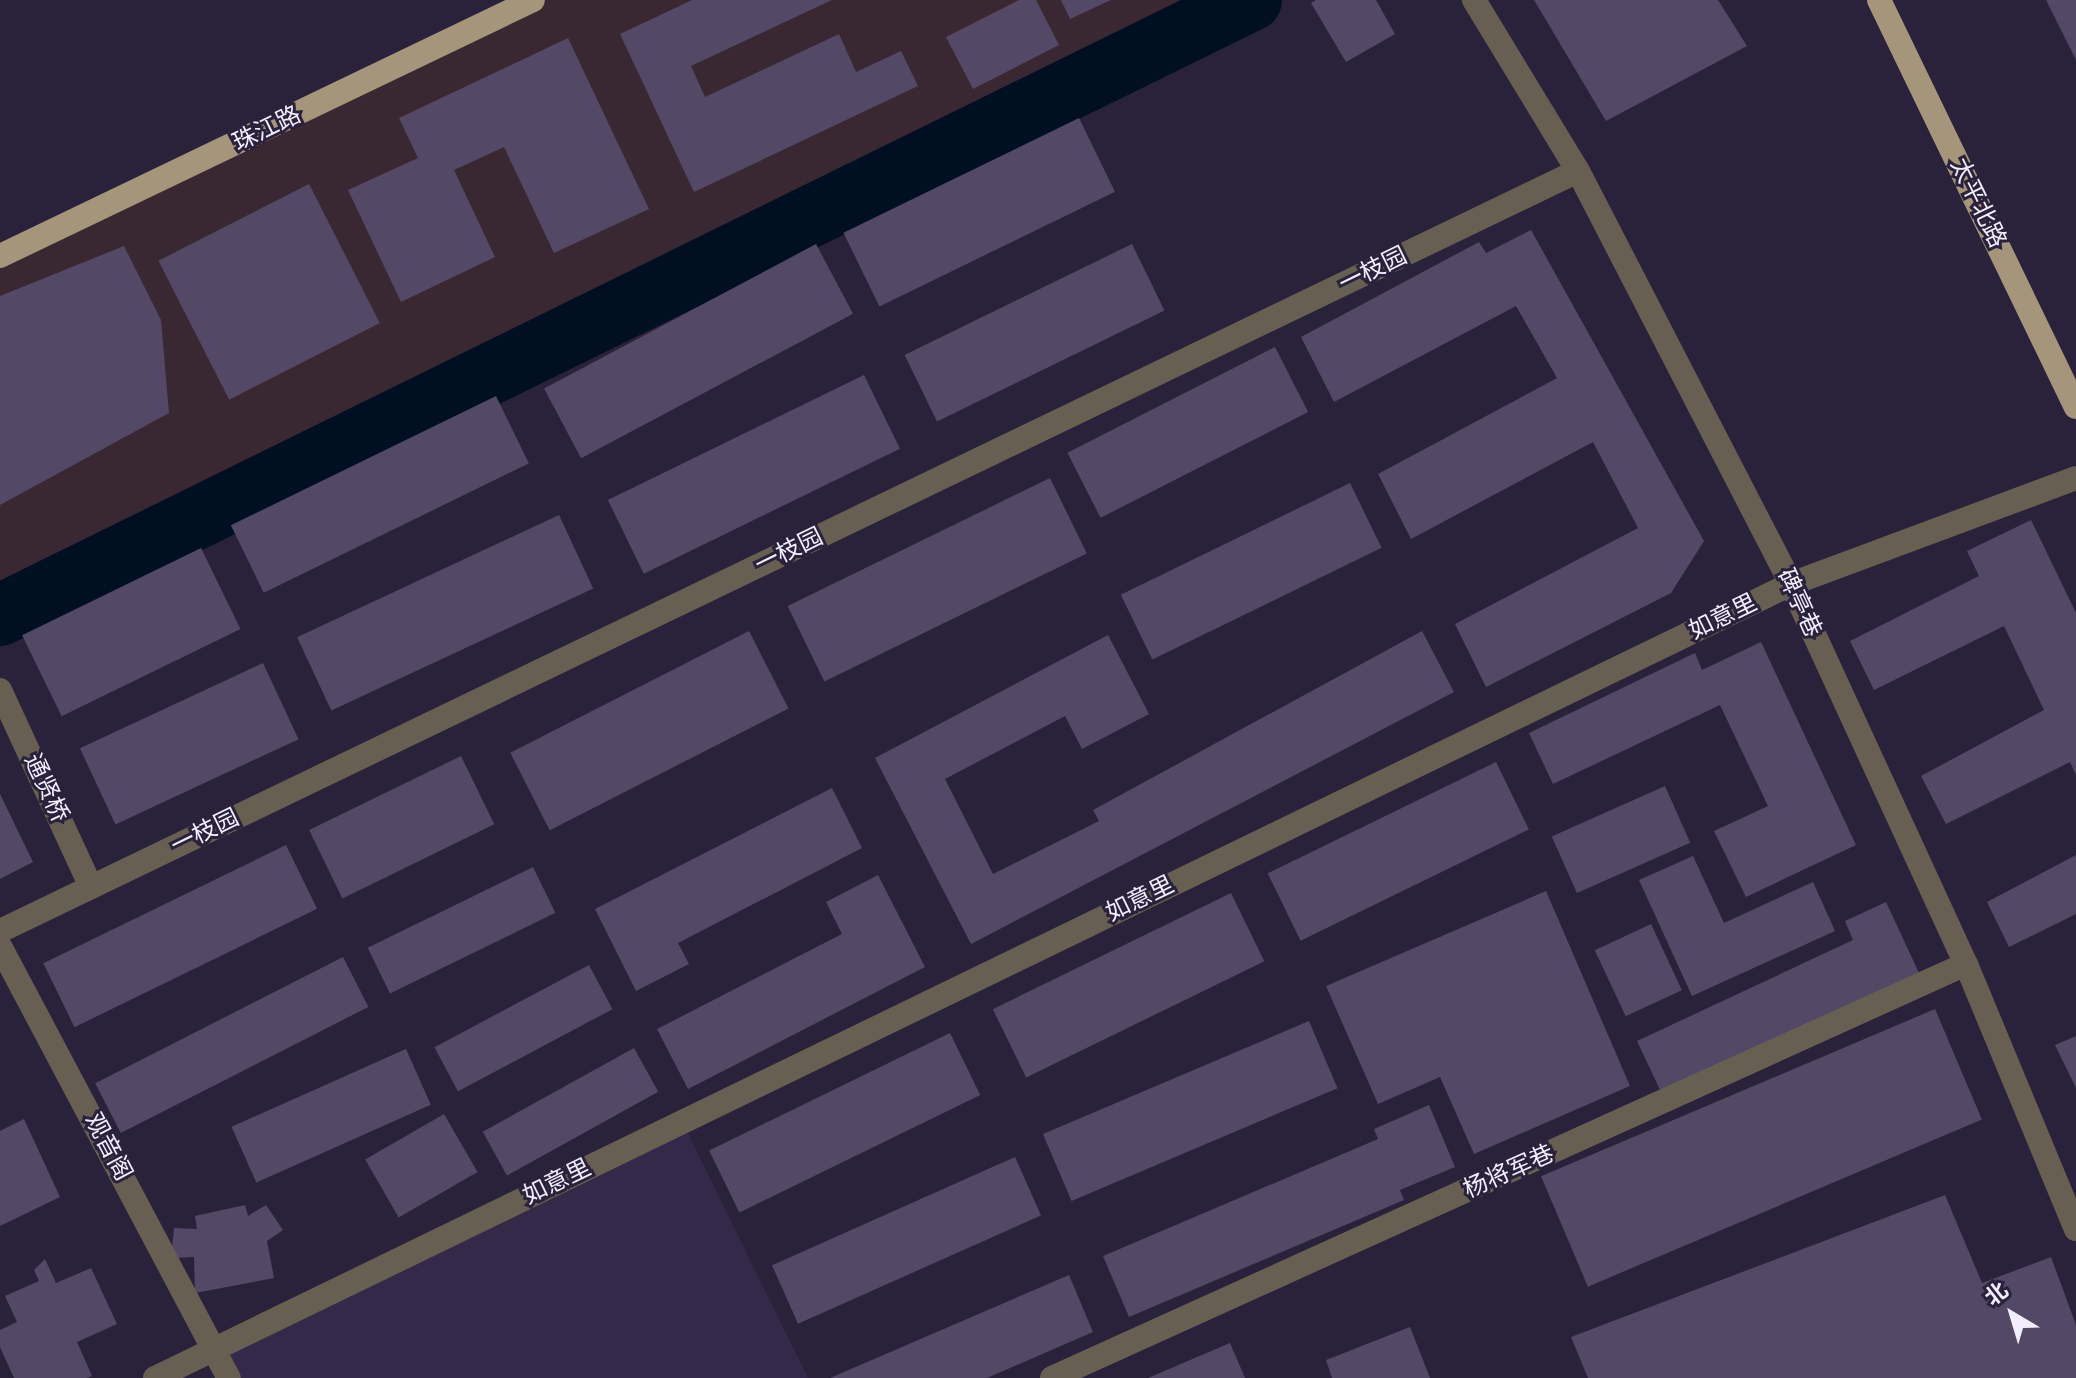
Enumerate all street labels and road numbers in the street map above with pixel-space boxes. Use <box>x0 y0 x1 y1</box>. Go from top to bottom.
street label: 珠江路 <box>228 100 306 158</box>
street label: 太平北路 <box>1944 154 2012 252</box>
street label: 一枝园 <box>1334 241 1412 299</box>
street label: 一枝园 <box>750 522 828 580</box>
street label: 碑亭巷 <box>1771 564 1827 642</box>
street label: 如意里 <box>1684 588 1762 646</box>
street label: 通贤桥 <box>18 749 74 827</box>
street label: 一枝园 <box>166 803 244 861</box>
street label: 如意里 <box>1101 870 1179 928</box>
street label: 观音阁 <box>78 1108 138 1186</box>
street label: 杨将军巷 <box>1459 1139 1559 1205</box>
street label: 如意里 <box>518 1153 596 1211</box>

